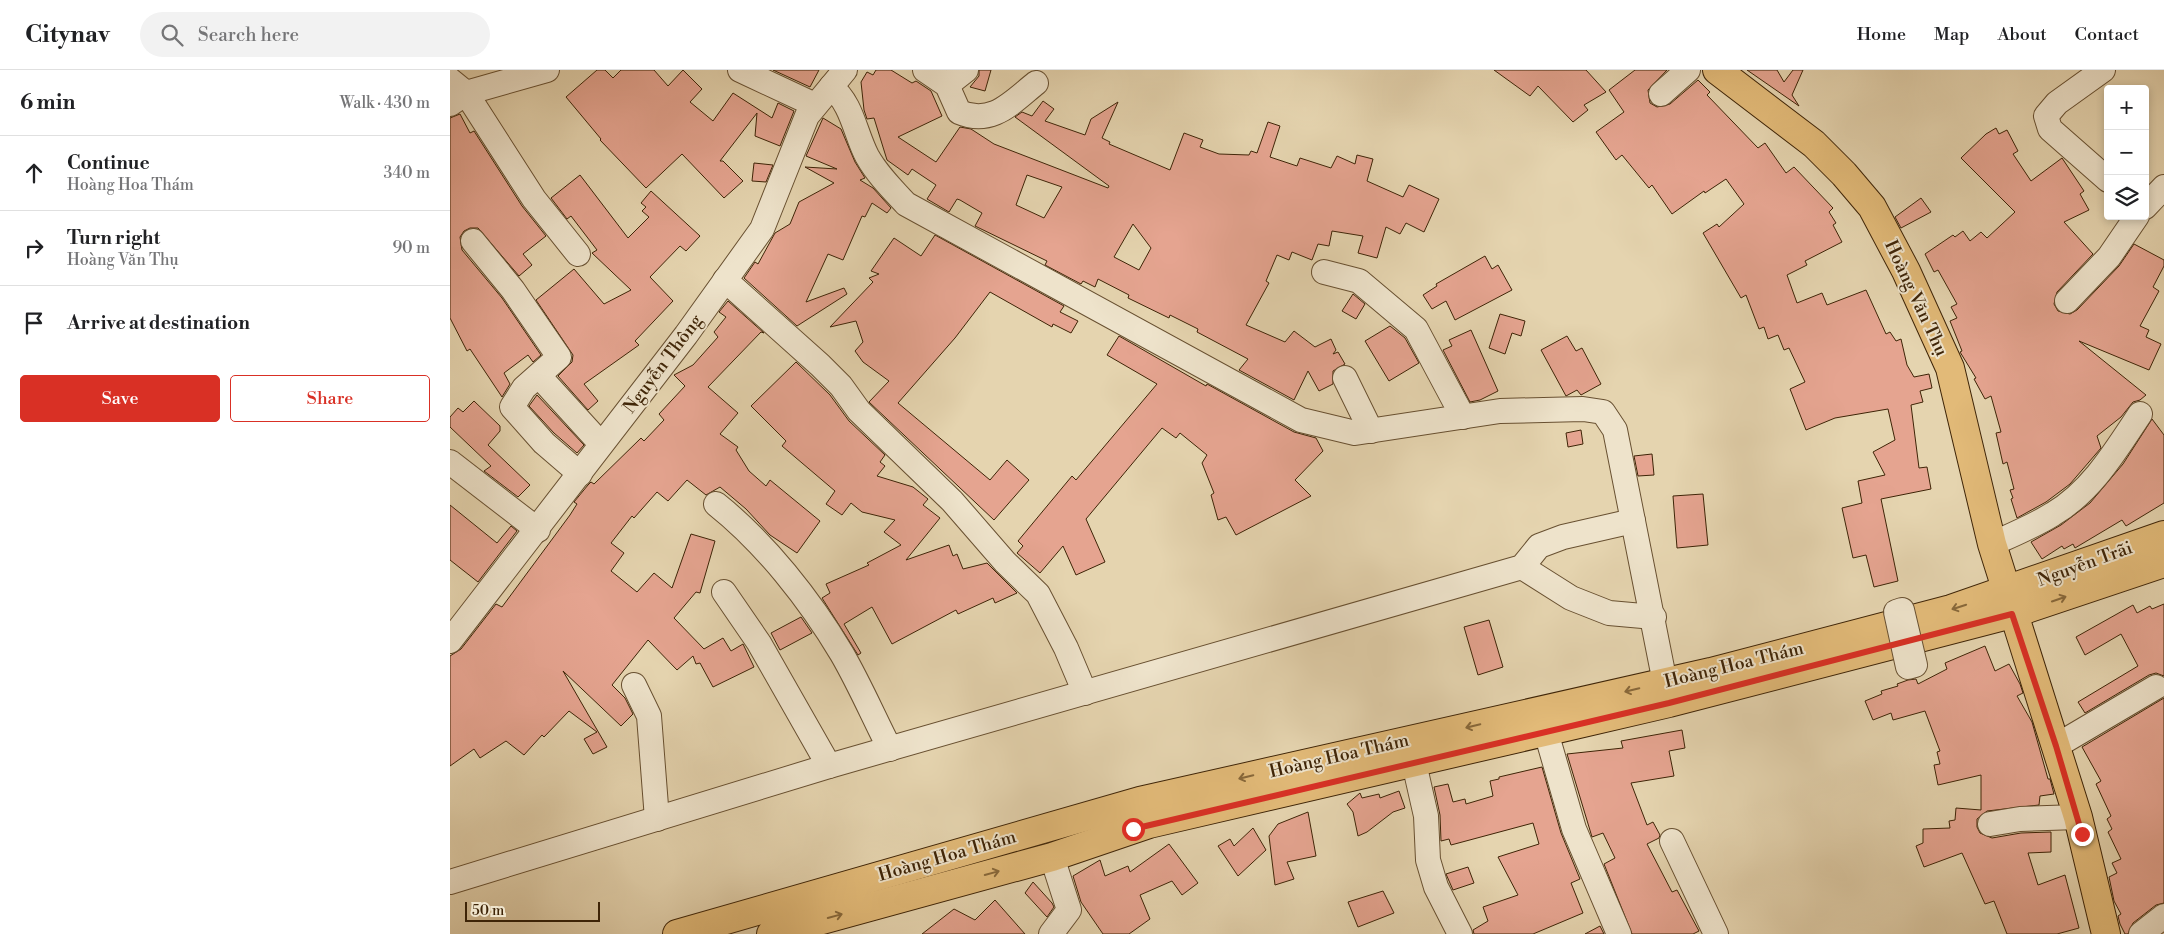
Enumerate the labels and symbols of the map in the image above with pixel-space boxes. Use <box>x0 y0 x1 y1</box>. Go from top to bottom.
street label: Hoàng Văn Thụ <box>1879 236 1953 360</box>
street label: Nguyễn Thông <box>618 309 708 418</box>
street label: Nguyễn Trãi <box>2034 536 2136 592</box>
one-way arrow <box>2050 593 2066 603</box>
one-way arrow <box>1952 603 1967 612</box>
street label: Hoàng Hoa Thám <box>1662 637 1806 693</box>
one-way arrow <box>1624 686 1640 695</box>
one-way arrow <box>1466 722 1482 731</box>
street label: Hoàng Hoa Thám <box>1267 729 1411 783</box>
one-way arrow <box>1239 773 1255 782</box>
route start <box>1122 818 1145 841</box>
route end <box>2071 823 2094 846</box>
street label: Hoàng Hoa Thám <box>875 825 1019 887</box>
one-way arrow <box>983 868 999 878</box>
scale bar <box>465 899 600 922</box>
one-way arrow <box>826 911 842 921</box>

